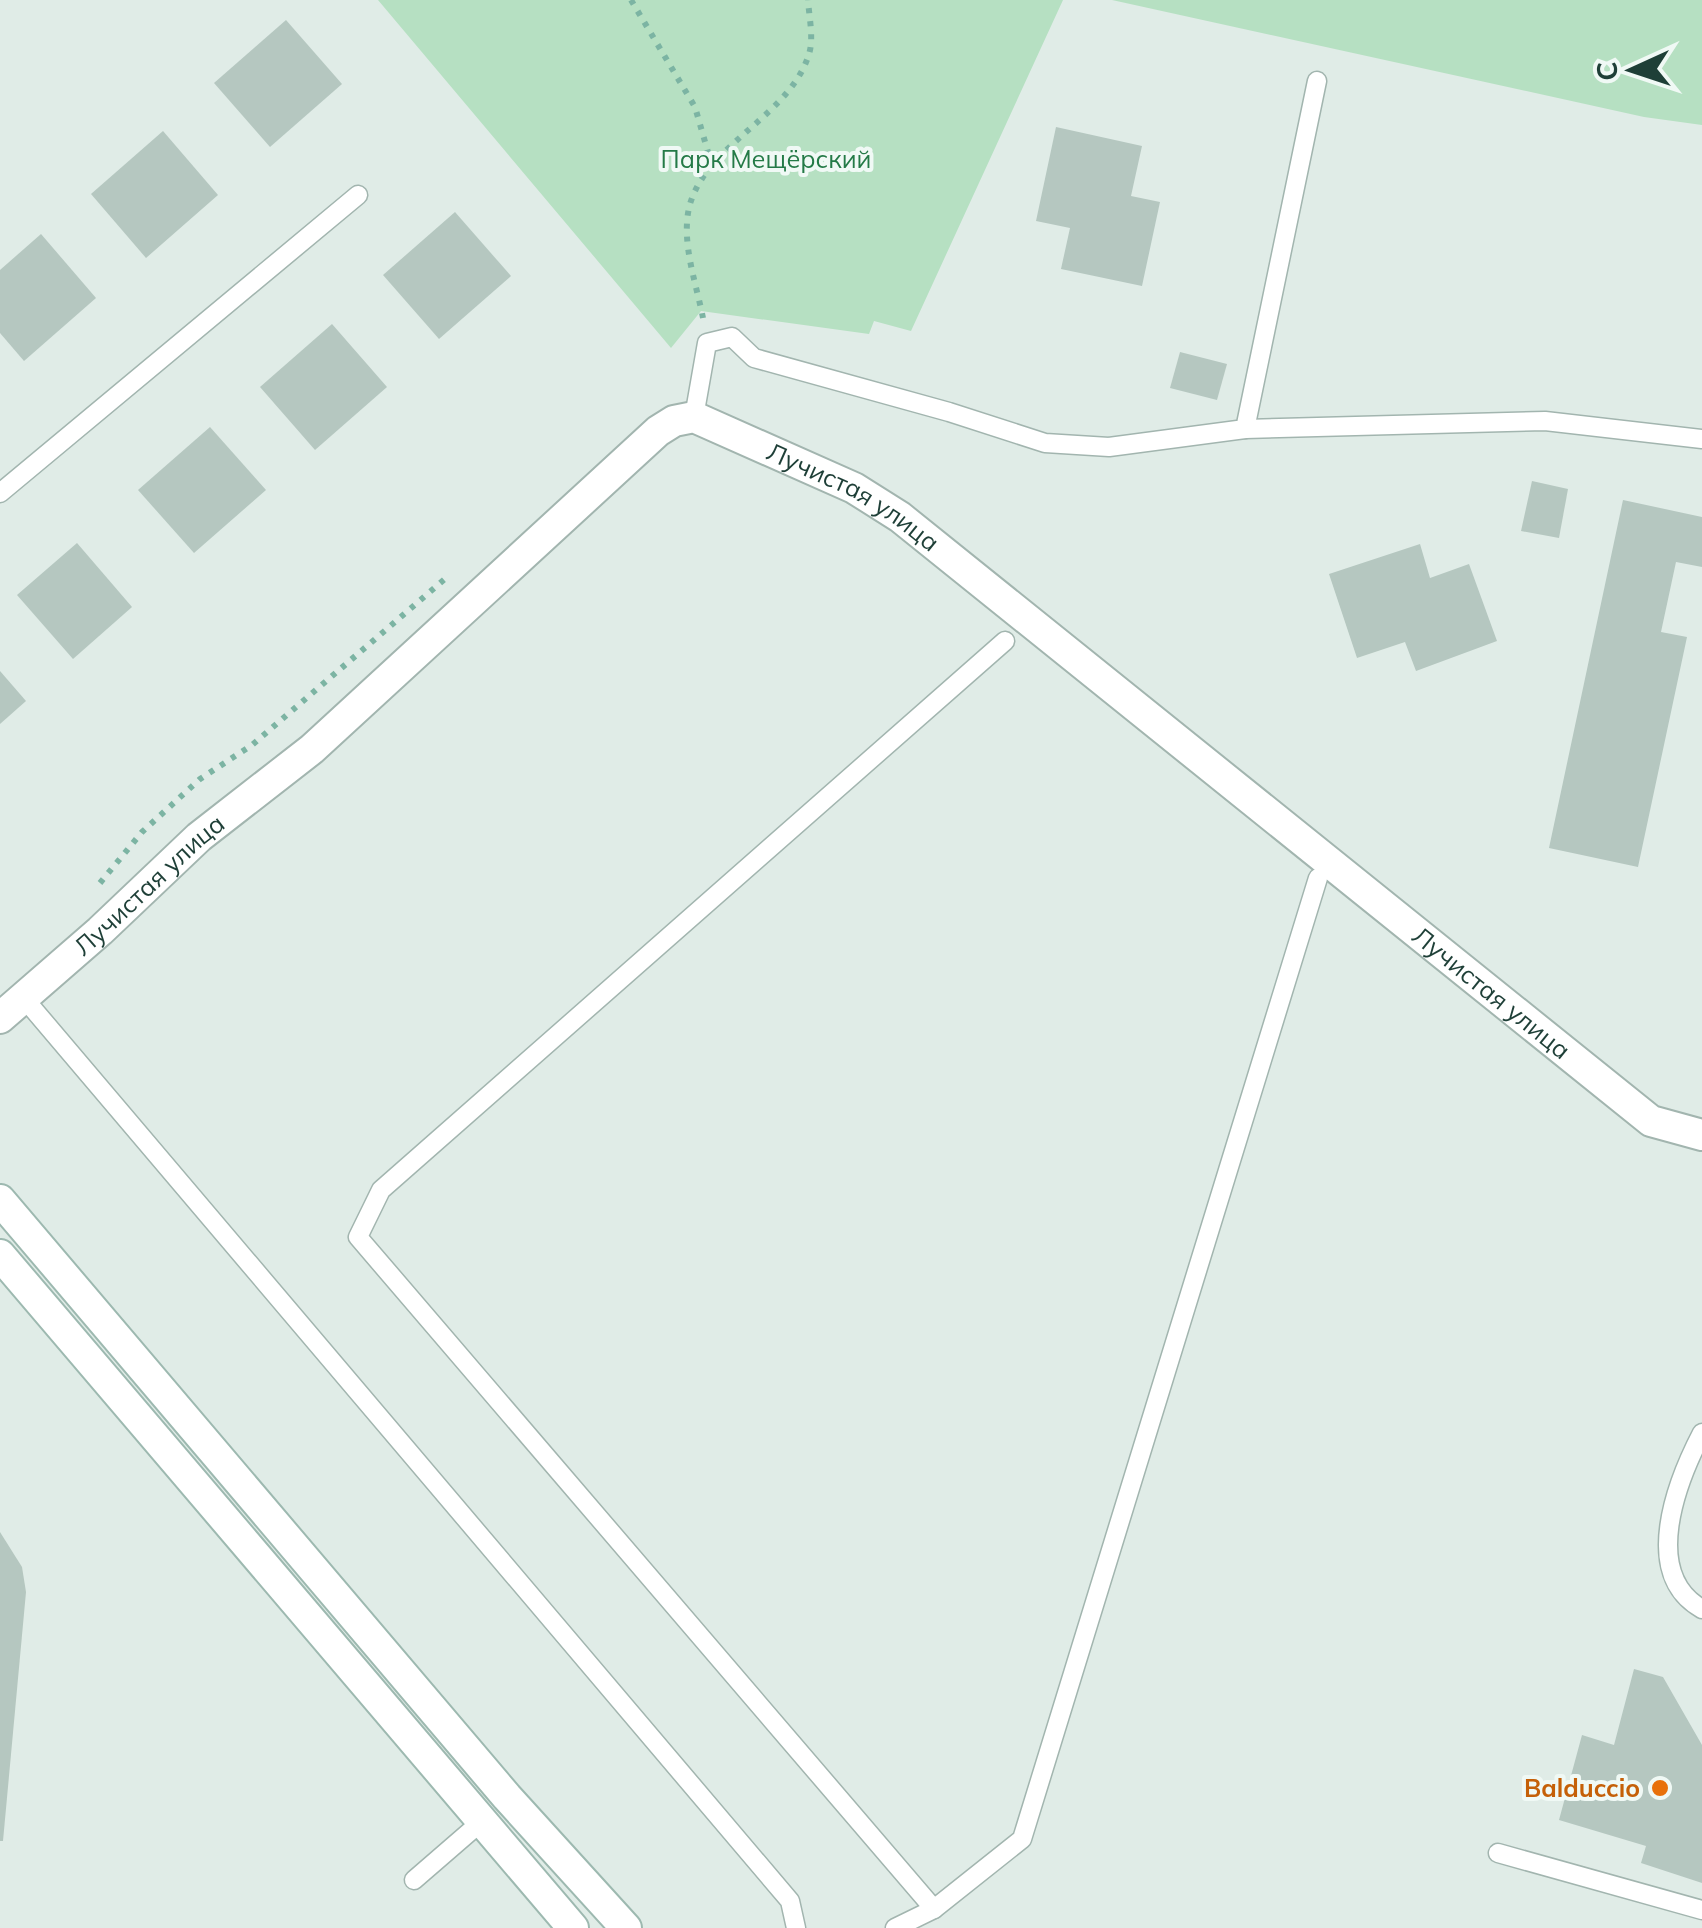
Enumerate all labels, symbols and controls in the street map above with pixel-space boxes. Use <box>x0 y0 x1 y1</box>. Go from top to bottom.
north arrow <box>1582 20 1682 120</box>
text: С <box>1589 61 1625 82</box>
park label: Парк Мещёрский <box>661 143 871 174</box>
street label: Лучистая улица <box>762 435 946 558</box>
street label: Лучистая улица <box>67 807 230 962</box>
street label: Лучистая улица <box>1407 919 1577 1065</box>
place label: Balduccio <box>1524 1772 1640 1803</box>
marker: Balduccio <box>1649 1777 1671 1799</box>

